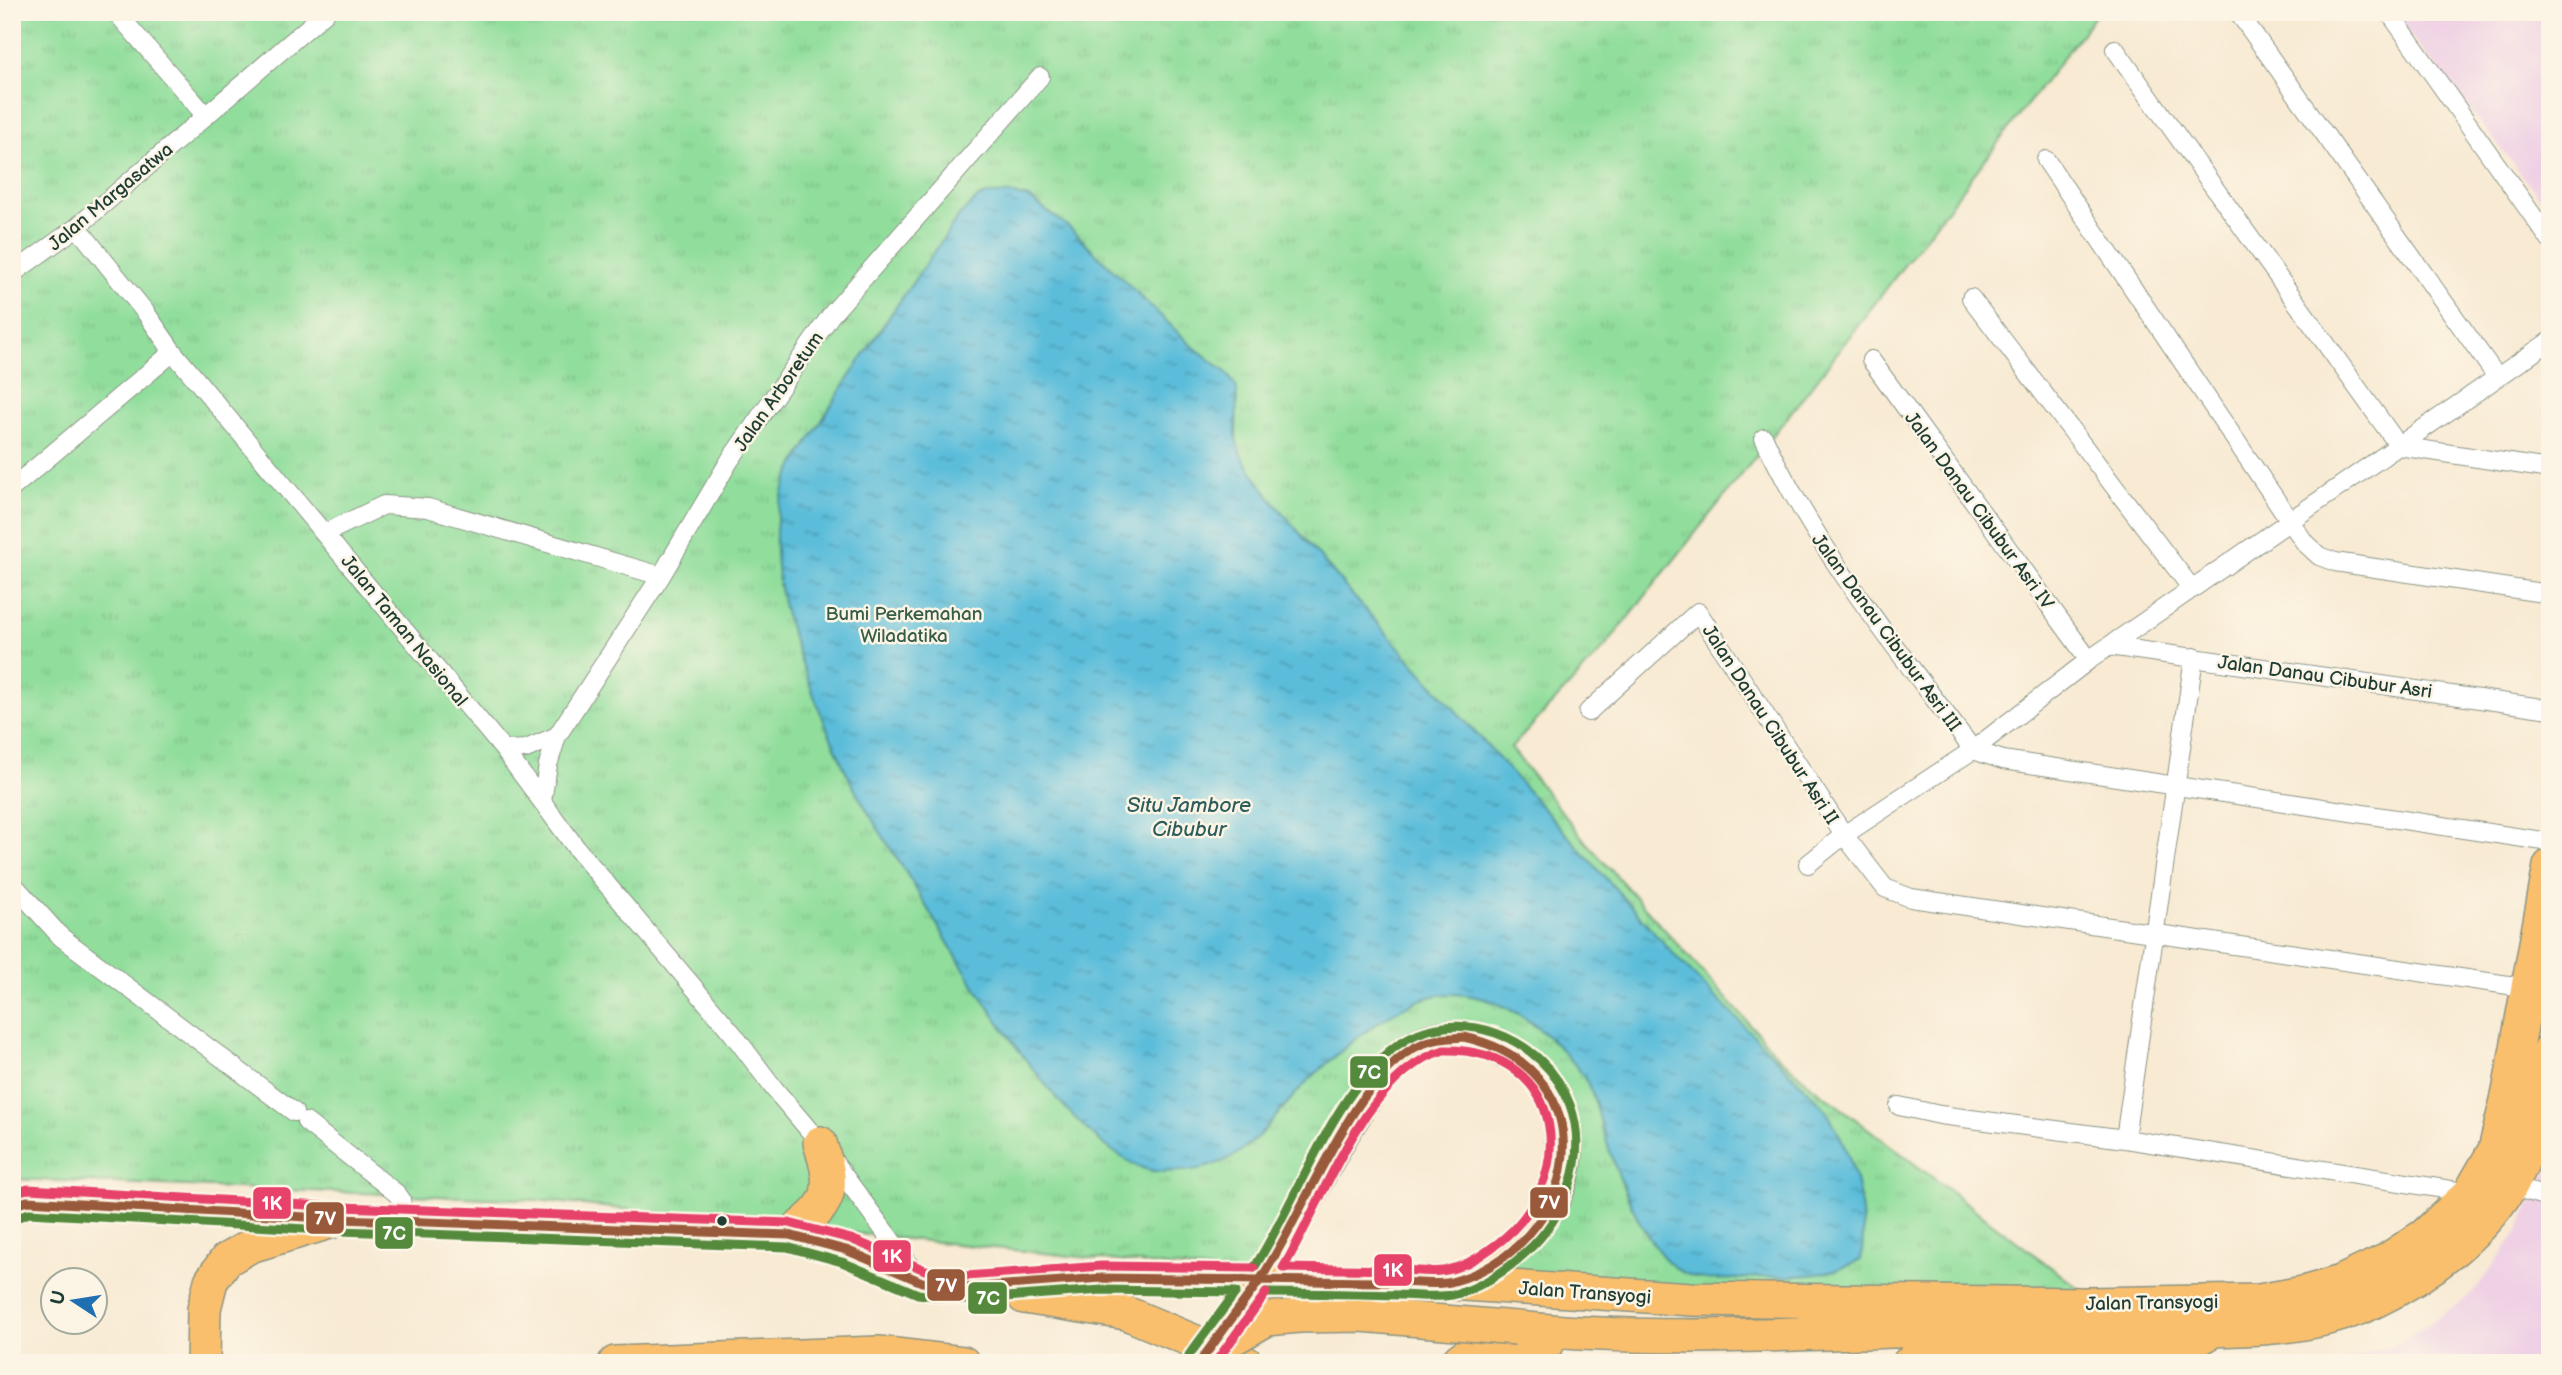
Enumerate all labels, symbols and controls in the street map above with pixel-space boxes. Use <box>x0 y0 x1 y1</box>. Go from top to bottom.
street label: Jalan Margasatwa <box>44 138 178 256</box>
street label: Jalan Arboretum <box>729 328 829 456</box>
street label: Jalan Danau Cibubur Asri IV <box>1899 407 2058 615</box>
street label: Jalan Danau Cibubur Asri III <box>1806 529 1965 736</box>
street label: Jalan Taman Nasional <box>336 551 472 711</box>
park label: Bumi Perkemahan Wiladatika <box>826 603 982 648</box>
street label: Jalan Danau Cibubur Asri II <box>1697 621 1843 829</box>
street label: Jalan Danau Cibubur Asri <box>2216 651 2433 704</box>
water label: Situ Jambore Cibubur <box>1127 793 1251 842</box>
line badge: 7C <box>1349 1055 1389 1089</box>
text: 7C <box>1357 1062 1381 1085</box>
line badge: 1K <box>252 1186 292 1220</box>
line badge: 7V <box>1529 1186 1569 1219</box>
text: 7V <box>1538 1192 1560 1215</box>
text: 1K <box>262 1193 283 1216</box>
line badge: 7V <box>305 1201 345 1235</box>
text: 7V <box>314 1208 336 1231</box>
unlabelled marker <box>715 1214 729 1228</box>
line badge: 7C <box>374 1216 414 1250</box>
text: 7C <box>382 1223 406 1246</box>
line badge: 1K <box>872 1239 912 1273</box>
text: 1K <box>882 1246 903 1269</box>
line badge: 1K <box>1373 1253 1413 1287</box>
text: 1K <box>1383 1260 1404 1283</box>
north arrow <box>38 1266 108 1336</box>
line badge: 7V <box>926 1268 966 1302</box>
text: 7V <box>935 1275 957 1298</box>
street label: Jalan Transyogi <box>1518 1277 1652 1310</box>
line badge: 7C <box>967 1281 1008 1315</box>
text: 7C <box>976 1288 1000 1311</box>
text: U <box>46 1289 71 1307</box>
street label: Jalan Transyogi <box>2085 1291 2219 1316</box>

